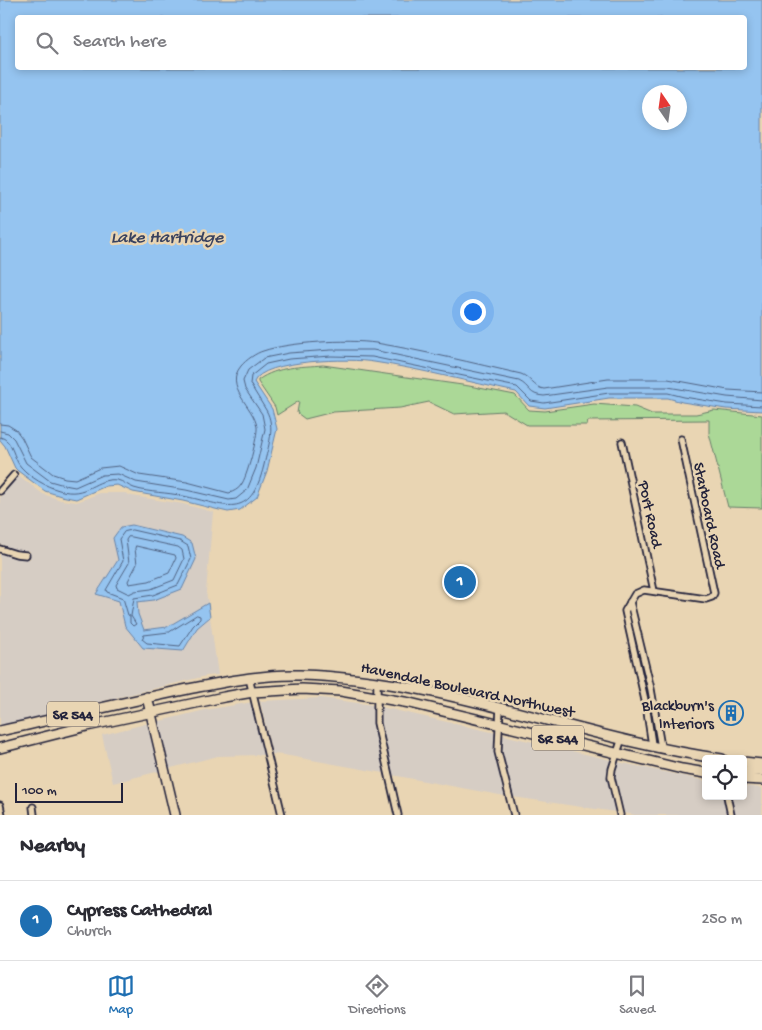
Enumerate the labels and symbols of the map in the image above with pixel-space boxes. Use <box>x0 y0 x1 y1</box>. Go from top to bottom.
north arrow <box>642 85 687 130</box>
water label: Lake Hartridge <box>111 228 224 249</box>
your location <box>460 299 486 325</box>
street label: Starboard Road <box>687 461 728 572</box>
street label: Port Road <box>632 478 665 552</box>
pin: 1 <box>444 563 476 601</box>
street label: Havendale Boulevard Northwest <box>359 659 577 724</box>
place label: Blackburn's Interiors <box>641 698 715 735</box>
building icon: Blackburn's Interiors <box>718 700 744 726</box>
road number: SR 544 <box>47 702 99 726</box>
road number: SR 544 <box>532 726 584 750</box>
scale bar <box>15 780 122 803</box>

